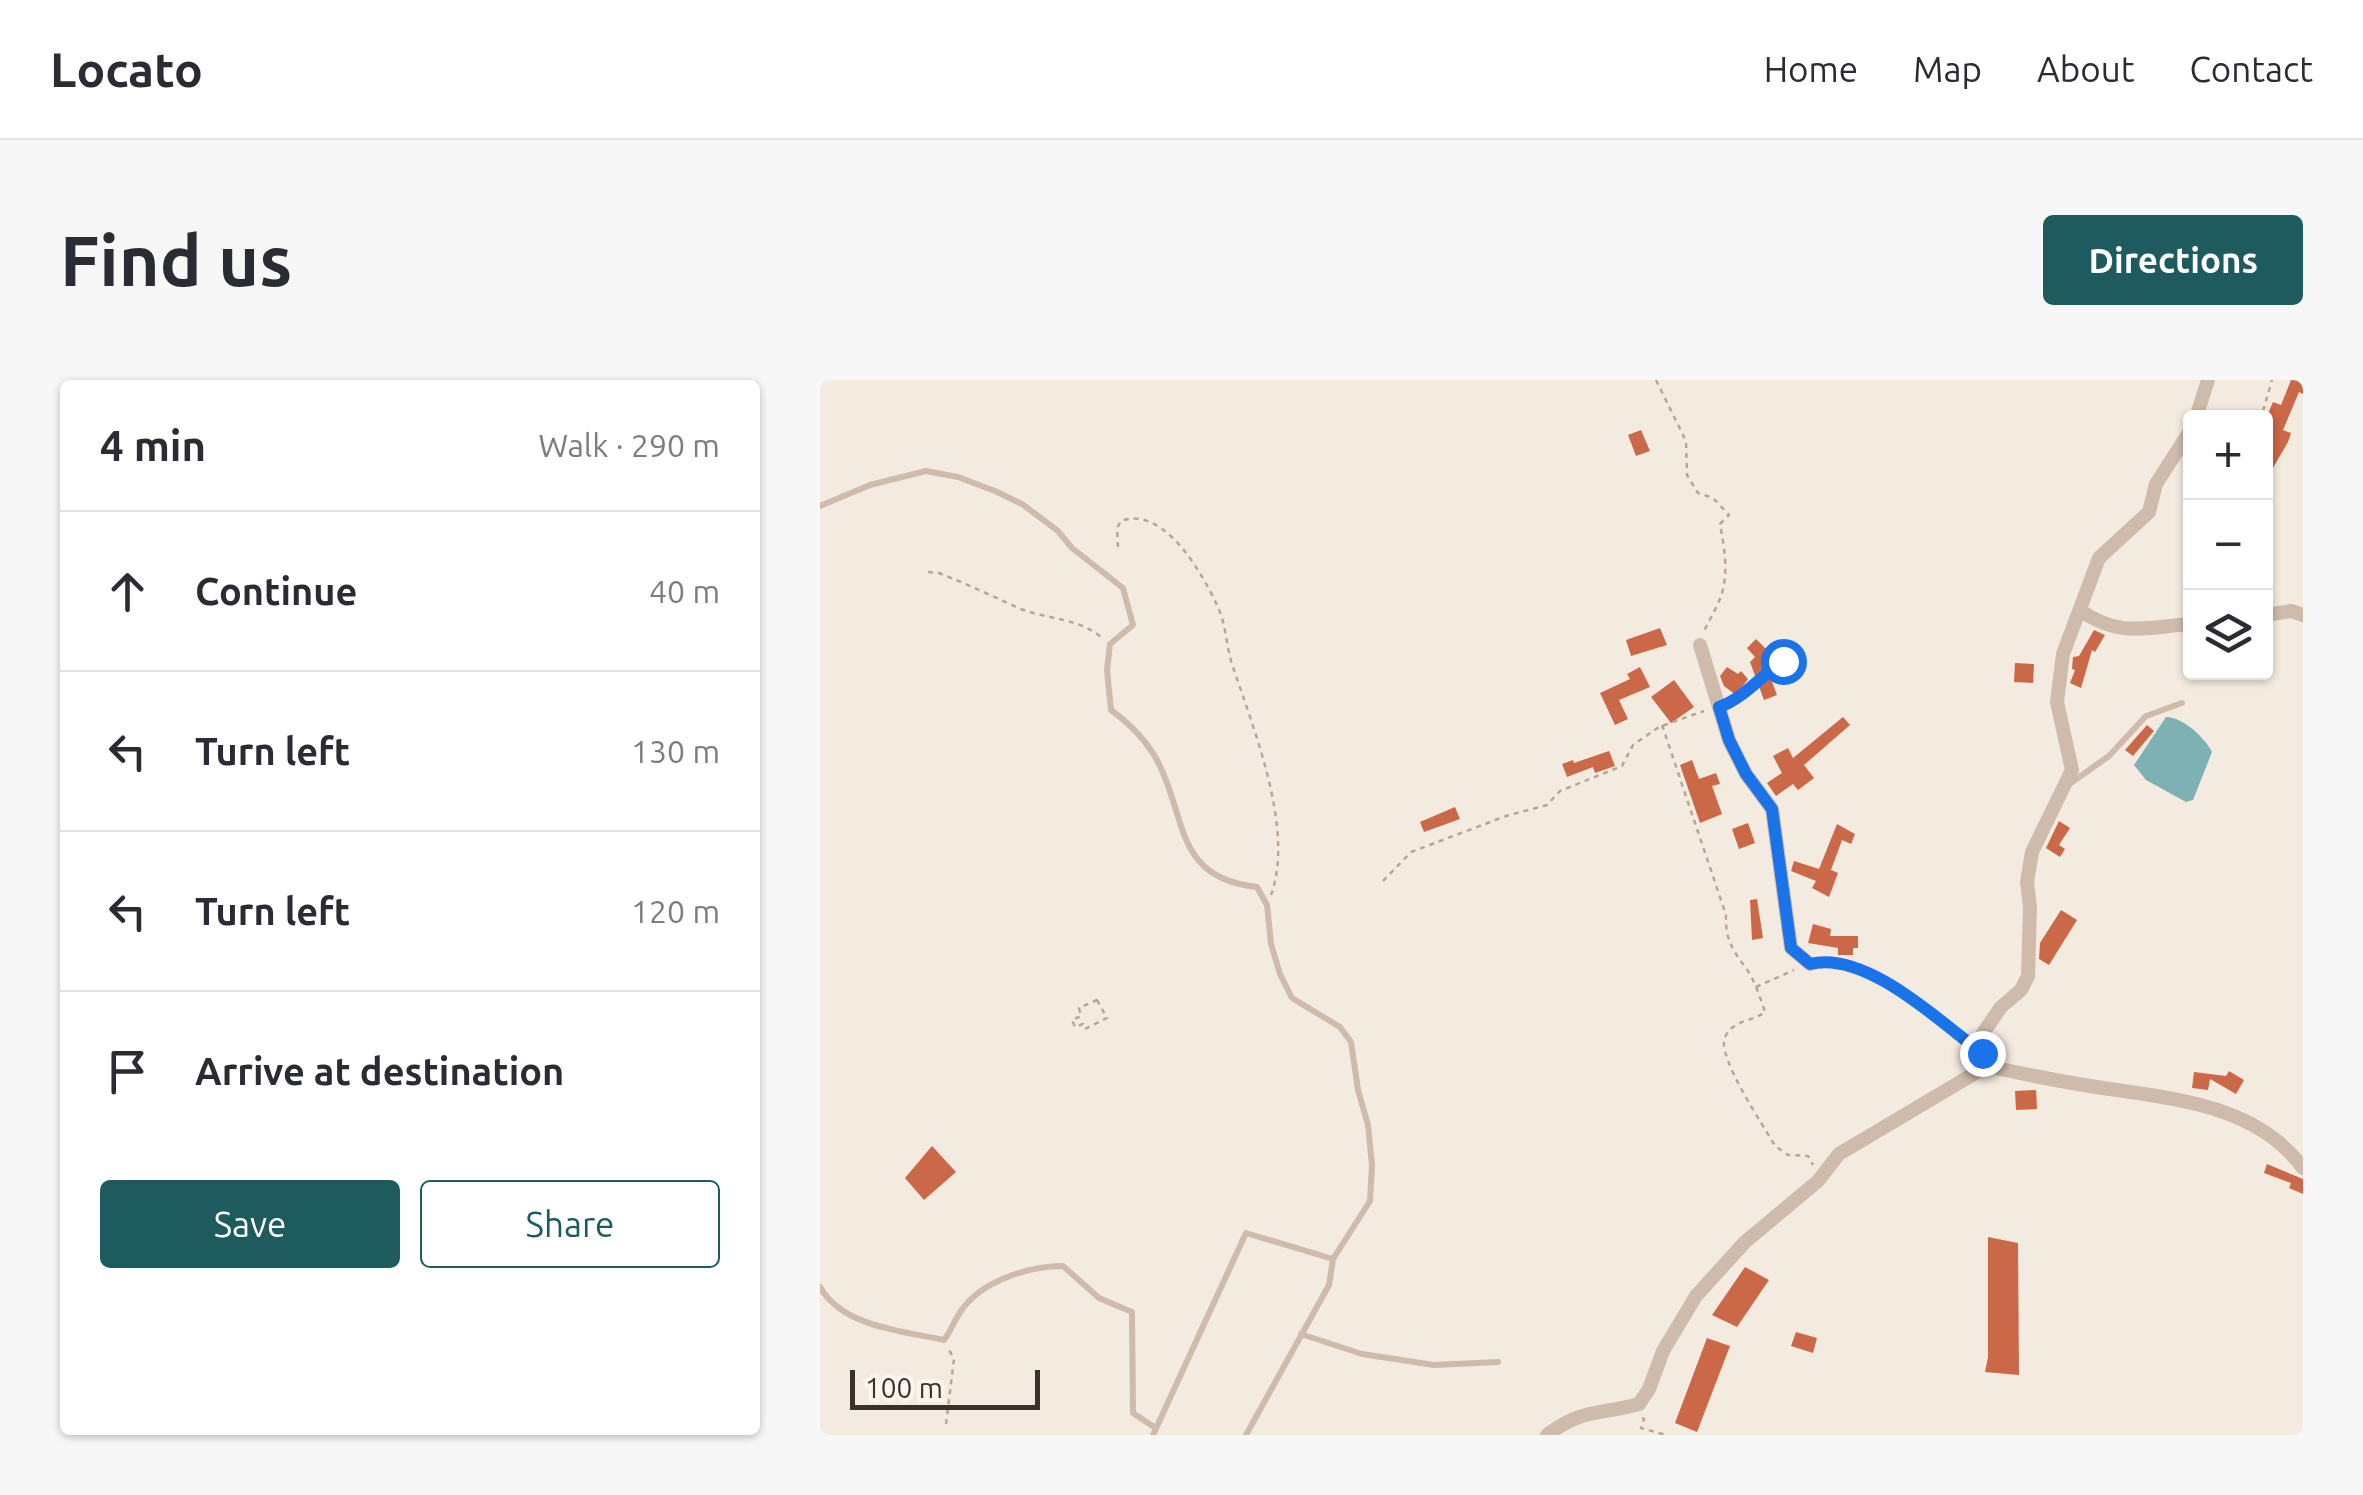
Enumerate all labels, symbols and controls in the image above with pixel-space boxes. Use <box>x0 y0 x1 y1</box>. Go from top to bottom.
text: Locato <box>50 42 203 96</box>
text: Home <box>1764 49 1858 89</box>
text: Map <box>1913 49 1982 89</box>
text: About <box>2037 49 2134 89</box>
text: Contact <box>2189 49 2313 89</box>
button: Directions <box>2043 215 2303 305</box>
text: Find us <box>60 221 292 299</box>
map controls <box>2183 410 2273 680</box>
button: + <box>2183 410 2273 500</box>
text: 4 min <box>100 422 206 469</box>
text: Walk · 290 m <box>538 427 720 463</box>
button: − <box>2183 500 2273 590</box>
icon: ahead <box>100 564 155 619</box>
text: Continue <box>195 570 357 612</box>
text: 40 m <box>649 573 720 609</box>
button: layers <box>2183 590 2273 680</box>
route start <box>1761 639 1807 685</box>
icon: left <box>100 724 155 779</box>
text: Turn left <box>195 730 350 772</box>
text: 130 m <box>631 733 720 769</box>
icon: left <box>100 884 155 939</box>
text: Turn left <box>195 890 350 932</box>
text: 120 m <box>631 893 720 929</box>
route end <box>1960 1031 2006 1077</box>
icon: arrive <box>100 1044 155 1099</box>
text: Arrive at destination <box>195 1050 564 1092</box>
button: Save <box>100 1180 400 1268</box>
button: Share <box>420 1180 720 1268</box>
scale bar <box>850 1365 1040 1410</box>
text: 100 m <box>865 1372 943 1403</box>

